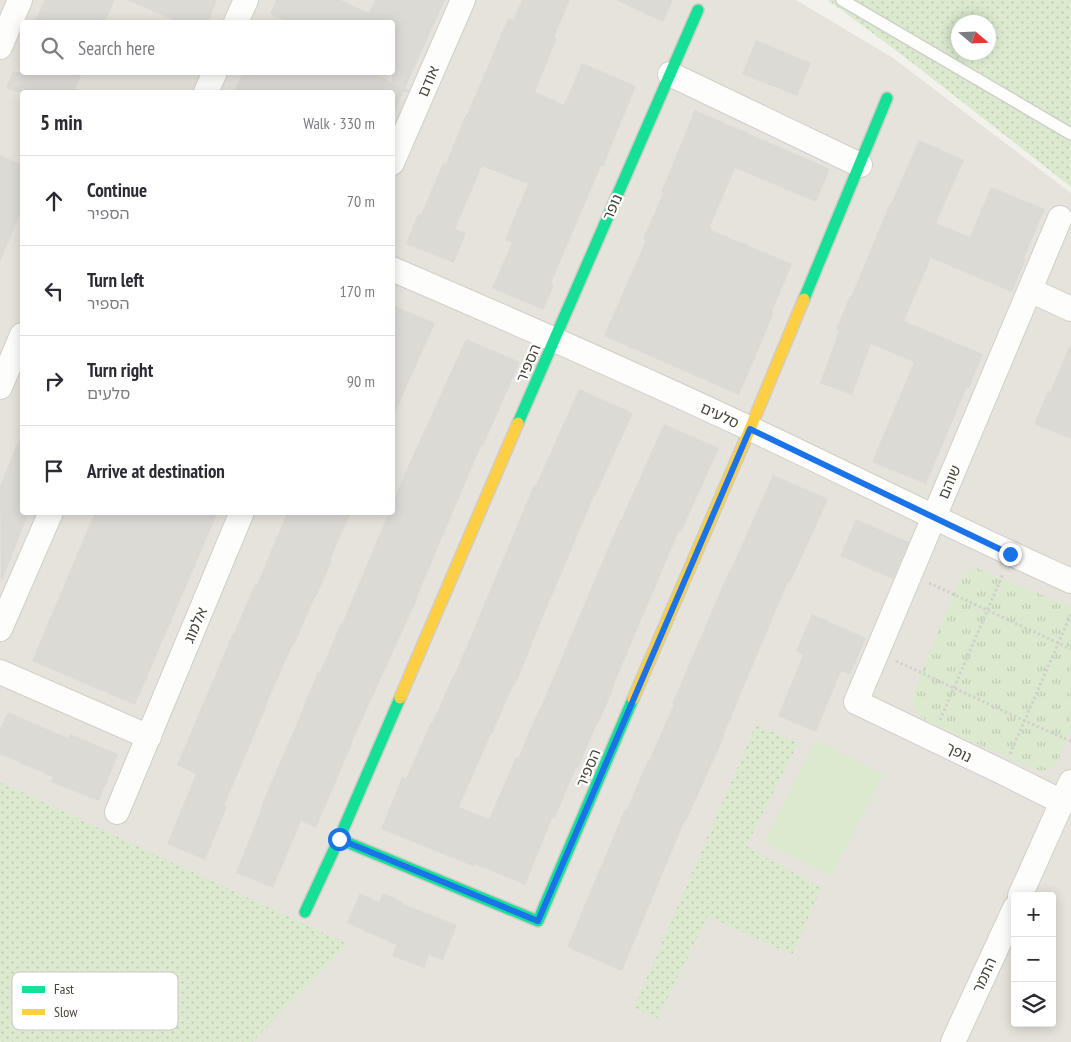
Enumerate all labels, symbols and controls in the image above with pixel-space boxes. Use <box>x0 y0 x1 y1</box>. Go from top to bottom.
north arrow <box>951 15 996 60</box>
search box <box>20 20 395 75</box>
icon: search <box>38 34 66 62</box>
text: Search here <box>78 36 155 60</box>
street label: אודם <box>413 63 443 99</box>
text: 5 min <box>40 109 82 136</box>
text: Walk · 330 m <box>303 113 375 133</box>
text: Continue <box>87 178 147 202</box>
icon: ahead <box>40 187 68 215</box>
text: 70 m <box>347 191 375 211</box>
street label: נופר <box>598 191 626 223</box>
text: הספיר <box>87 203 130 223</box>
text: Turn left <box>87 268 144 292</box>
icon: left <box>40 277 68 305</box>
text: 170 m <box>340 281 375 301</box>
text: הספיר <box>87 293 130 313</box>
street label: הספיר <box>511 341 545 385</box>
text: Turn right <box>87 358 153 382</box>
icon: right <box>40 367 68 395</box>
text: 90 m <box>347 371 375 391</box>
text: סלעים <box>87 383 130 403</box>
street label: סלעים <box>698 398 742 432</box>
icon: arrive <box>40 457 68 485</box>
text: Arrive at destination <box>87 459 225 483</box>
street label: שוהם <box>933 462 965 502</box>
route end <box>999 543 1022 566</box>
street label: אלמוג <box>179 604 211 646</box>
street label: נופך <box>943 738 975 766</box>
street label: הספיר <box>571 746 605 790</box>
route start <box>328 828 351 851</box>
map controls <box>1011 892 1056 1027</box>
button: + <box>1011 892 1056 937</box>
button: − <box>1011 937 1056 982</box>
street label: התמר <box>968 954 1000 996</box>
legend <box>12 972 178 1030</box>
text: Fast <box>54 980 74 998</box>
button: layers <box>1011 982 1056 1027</box>
text: Slow <box>54 1003 78 1021</box>

